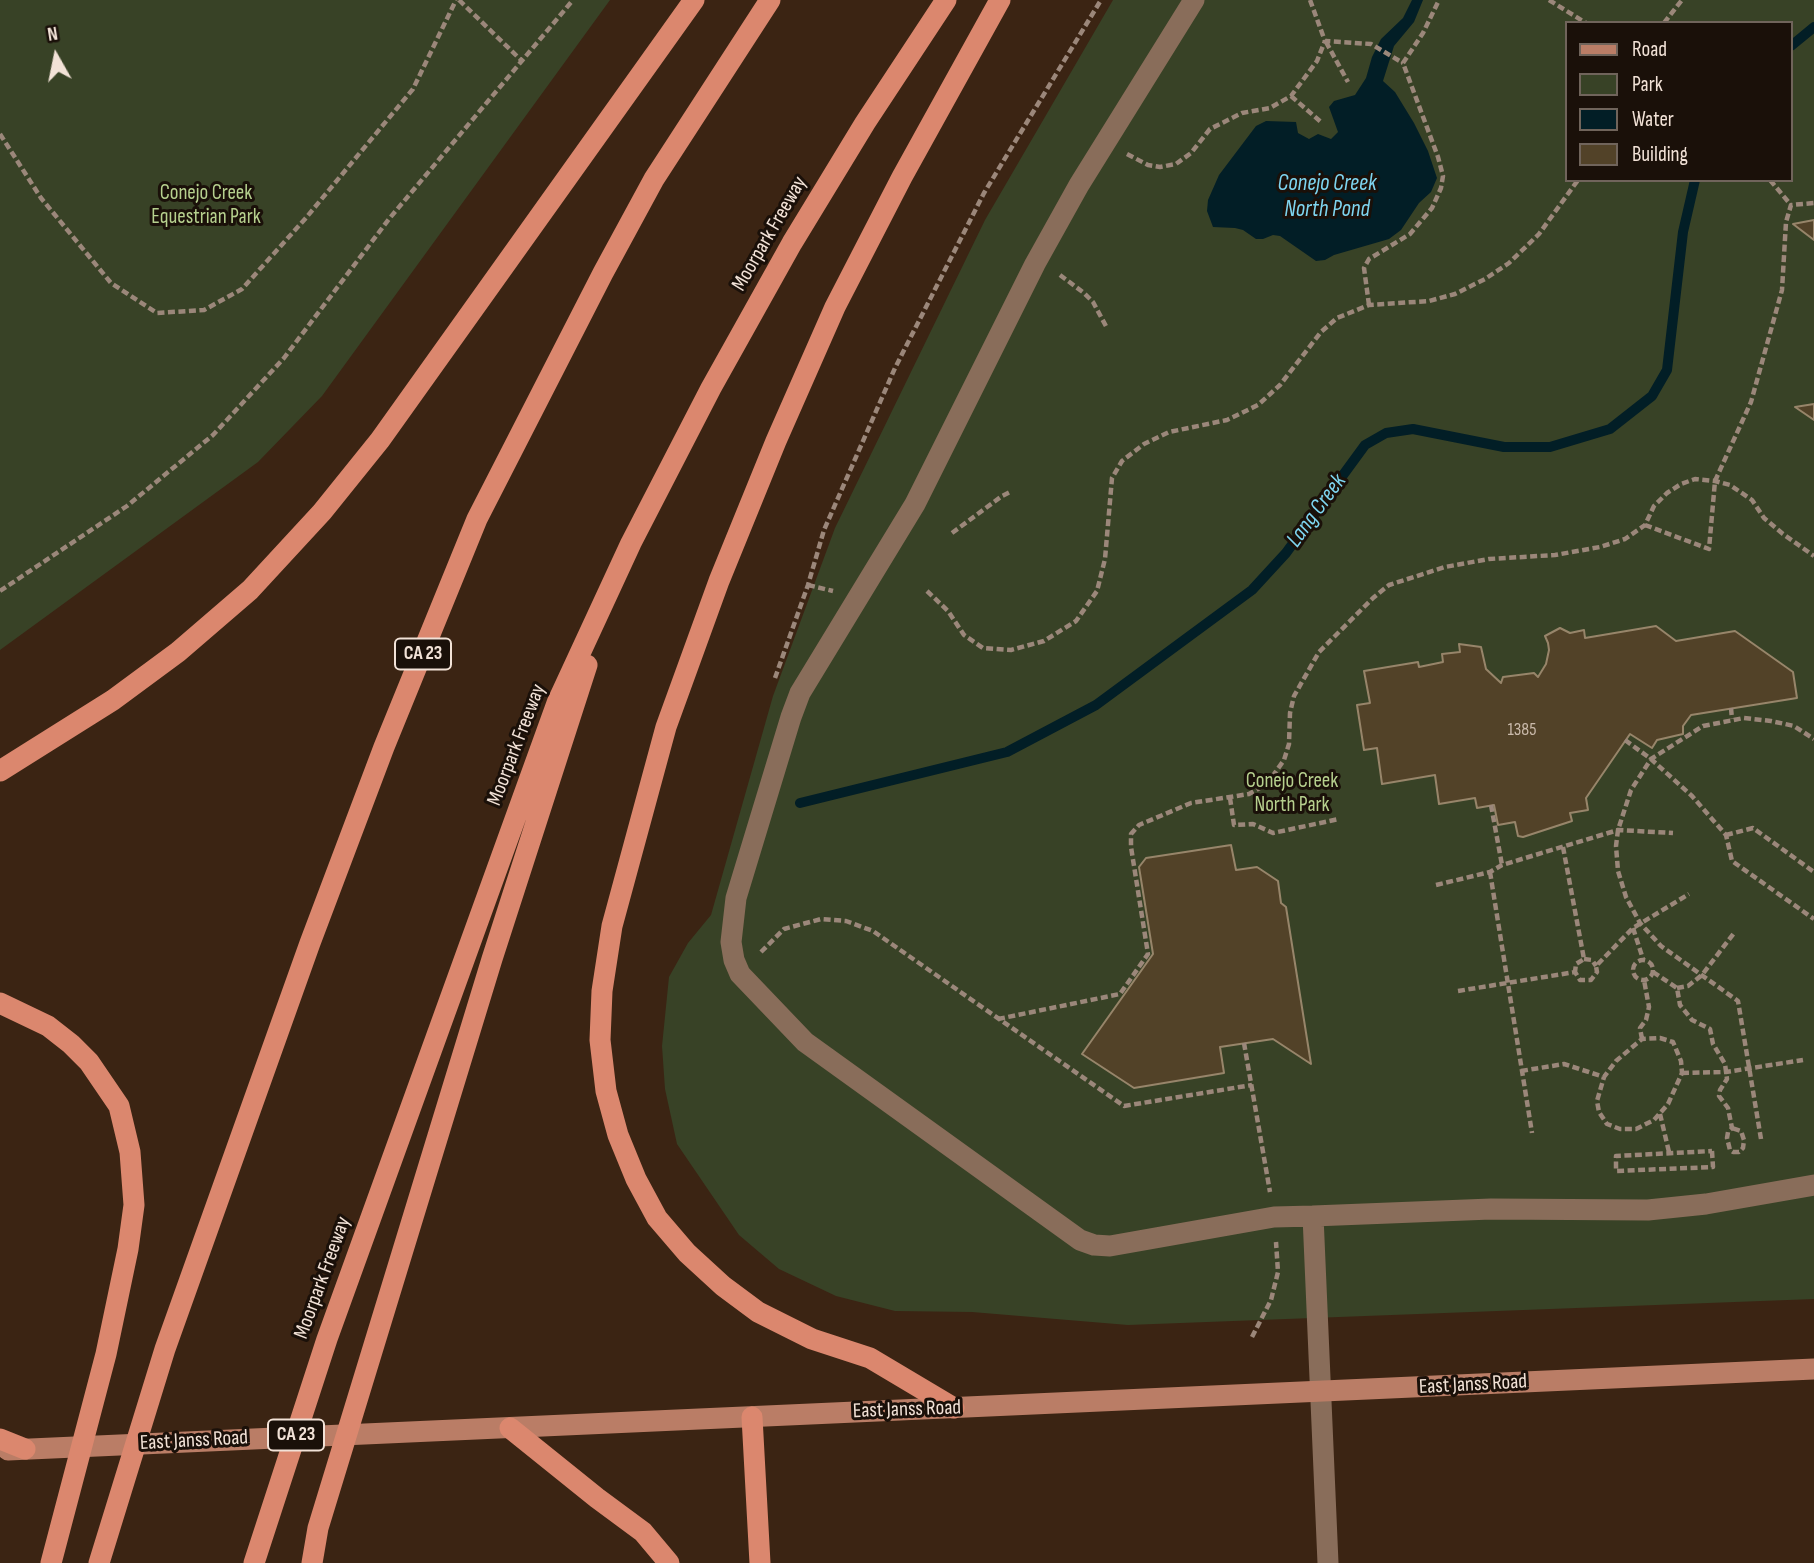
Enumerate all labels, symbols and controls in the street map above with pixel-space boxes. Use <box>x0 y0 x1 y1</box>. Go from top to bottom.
north arrow <box>21 21 91 91</box>
legend <box>1566 21 1793 182</box>
text: N <box>46 23 59 47</box>
text: Road <box>1632 37 1667 62</box>
text: Park <box>1632 72 1663 97</box>
text: Water <box>1632 107 1674 132</box>
text: Building <box>1632 142 1688 167</box>
water label: Conejo Creek North Pond <box>1277 170 1377 224</box>
street label: Moorpark Freeway <box>727 172 813 296</box>
park label: Conejo Creek Equestrian Park <box>151 181 261 231</box>
water label: Lang Creek <box>1281 469 1353 553</box>
road number: CA 23 <box>395 638 451 670</box>
street label: Moorpark Freeway <box>482 681 552 809</box>
house number: 1385 <box>1508 719 1536 741</box>
park label: Conejo Creek North Park <box>1246 769 1338 819</box>
street label: Moorpark Freeway <box>289 1214 357 1342</box>
street label: East Janss Road <box>1418 1370 1528 1400</box>
street label: East Janss Road <box>852 1396 962 1424</box>
road number: CA 23 <box>268 1420 324 1450</box>
street label: East Janss Road <box>139 1426 249 1456</box>

